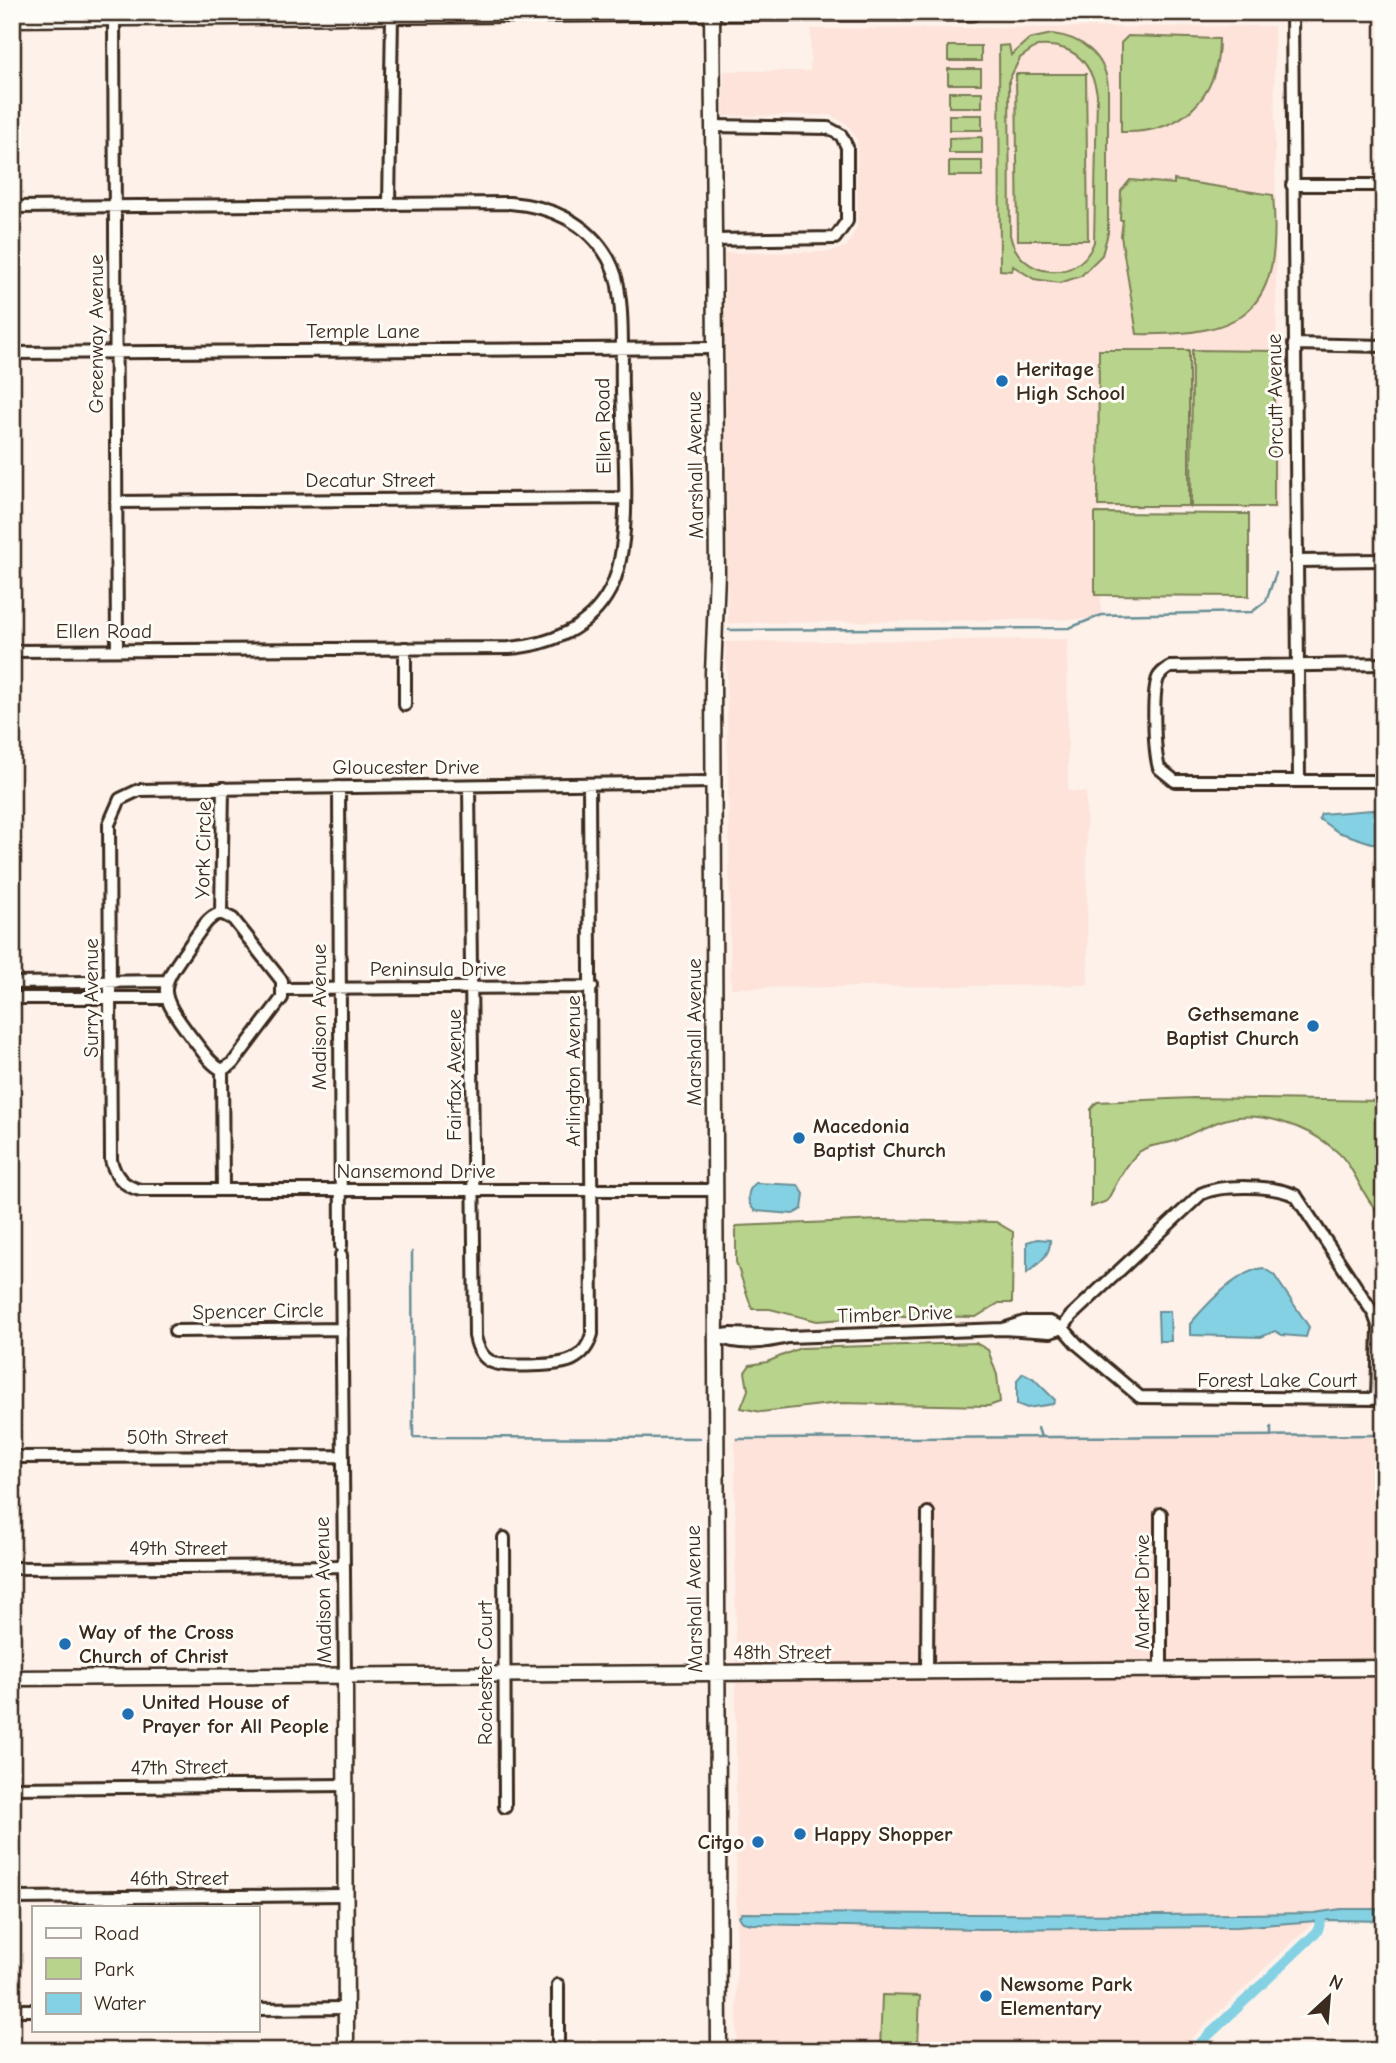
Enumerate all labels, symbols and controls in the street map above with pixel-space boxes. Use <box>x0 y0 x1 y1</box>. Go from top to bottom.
street label: Greenway Avenue <box>84 255 108 414</box>
street label: Temple Lane <box>306 319 420 343</box>
street label: Orcutt Avenue <box>1262 333 1288 459</box>
place label: Heritage High School <box>1016 357 1125 405</box>
marker: Heritage High School <box>994 373 1010 389</box>
street label: Ellen Road <box>590 378 616 474</box>
street label: Marshall Avenue <box>682 391 708 539</box>
street label: Decatur Street <box>305 468 436 492</box>
street label: Ellen Road <box>56 619 152 643</box>
street label: Gloucester Drive <box>332 755 480 779</box>
street label: York Circle <box>190 801 216 899</box>
street label: Surry Avenue <box>79 938 103 1058</box>
street label: Madison Avenue <box>307 944 331 1090</box>
street label: Peninsula Drive <box>370 957 506 981</box>
street label: Marshall Avenue <box>682 958 706 1106</box>
street label: Arlington Avenue <box>561 995 585 1147</box>
place label: Gethsemane Baptist Church <box>1166 1002 1299 1050</box>
street label: Fairfax Avenue <box>442 1009 466 1141</box>
marker: Gethsemane Baptist Church <box>1305 1018 1321 1034</box>
place label: Macedonia Baptist Church <box>813 1114 946 1162</box>
marker: Macedonia Baptist Church <box>791 1130 807 1146</box>
street label: Nansemond Drive <box>337 1159 495 1183</box>
street label: Spencer Circle <box>192 1298 324 1324</box>
street label: Timber Drive <box>837 1300 953 1328</box>
street label: Forest Lake Court <box>1197 1368 1358 1392</box>
street label: 50th Street <box>126 1425 229 1449</box>
street label: Madison Avenue <box>310 1516 336 1664</box>
street label: Marshall Avenue <box>681 1525 707 1673</box>
street label: Market Drive <box>1130 1534 1154 1650</box>
street label: 49th Street <box>129 1536 228 1560</box>
street label: Rochester Court <box>473 1600 497 1745</box>
place label: Way of the Cross Church of Christ <box>79 1620 234 1668</box>
marker: Way of the Cross Church of Christ <box>57 1636 73 1652</box>
street label: 48th Street <box>733 1640 832 1664</box>
place label: United House of Prayer for All People <box>142 1690 329 1738</box>
marker: United House of Prayer for All People <box>120 1706 136 1722</box>
street label: 47th Street <box>130 1754 229 1780</box>
place label: Happy Shopper <box>814 1822 953 1846</box>
marker: Happy Shopper <box>792 1826 808 1842</box>
place label: Citgo <box>698 1830 744 1854</box>
marker: Citgo <box>750 1834 766 1850</box>
street label: 46th Street <box>130 1866 229 1890</box>
legend <box>32 1906 259 2032</box>
text: Road <box>94 1921 139 1945</box>
text: Park <box>94 1957 134 1981</box>
north arrow <box>1294 1962 1364 2032</box>
text: N <box>1326 1970 1346 1995</box>
place label: Newsome Park Elementary <box>1000 1972 1133 2020</box>
marker: Newsome Park Elementary <box>978 1988 994 2004</box>
text: Water <box>94 1991 147 2015</box>

